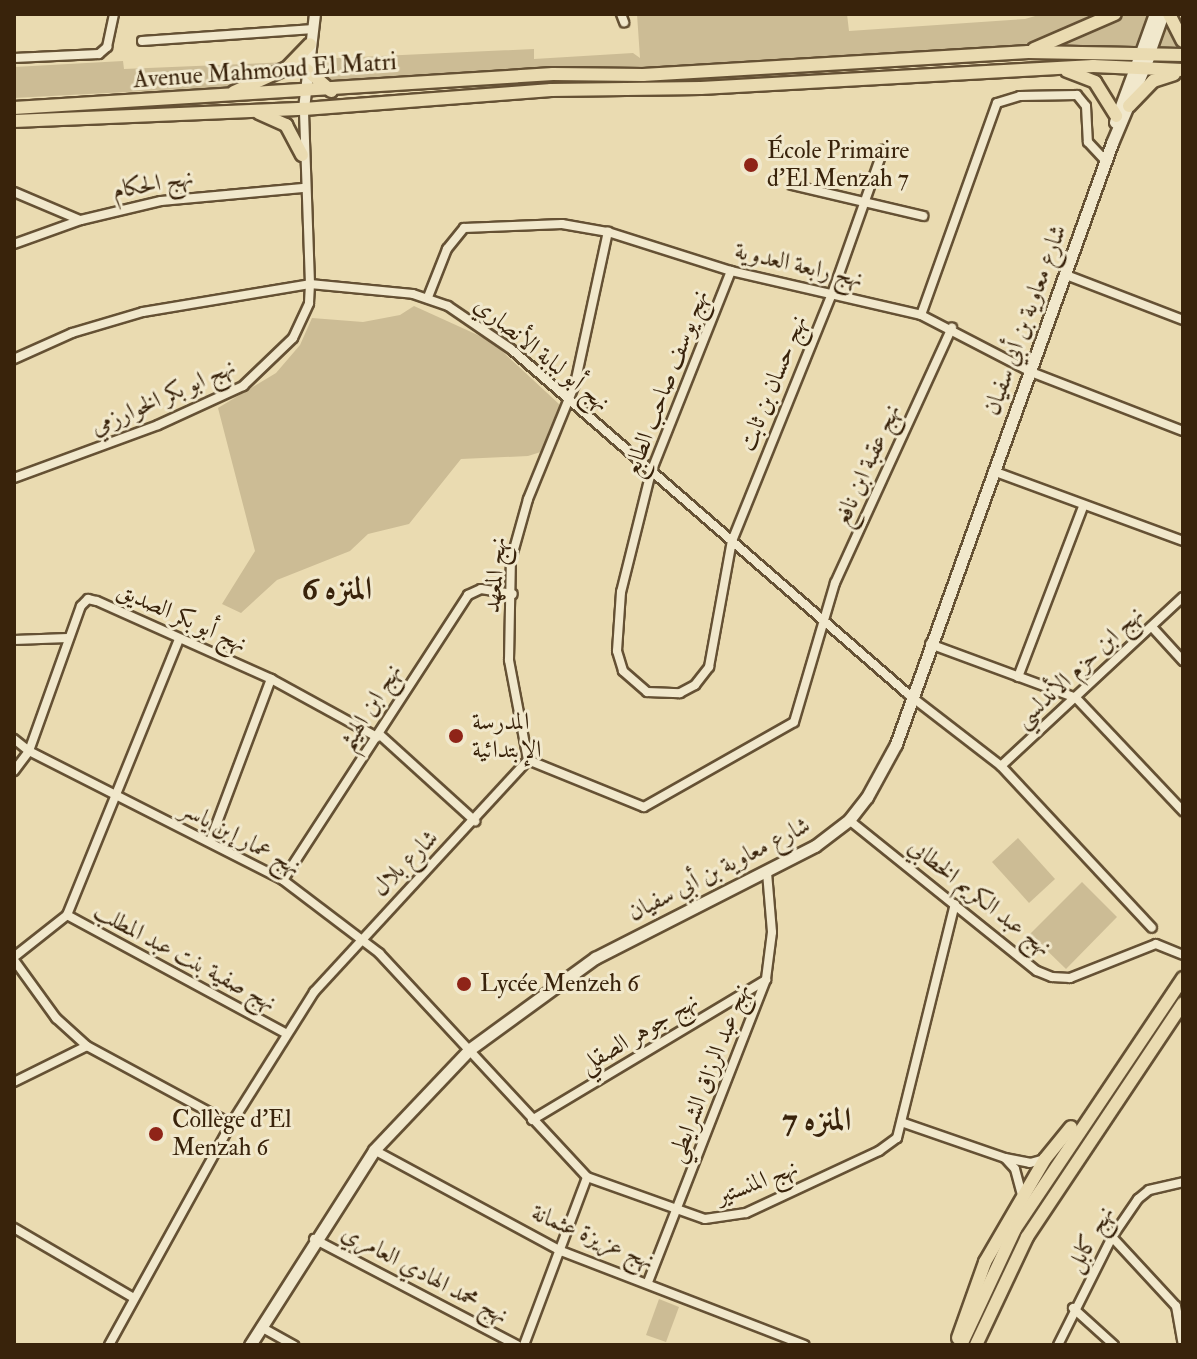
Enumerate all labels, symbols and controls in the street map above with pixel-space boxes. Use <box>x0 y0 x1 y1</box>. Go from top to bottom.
street label: Avenue Mahmoud El Matri <box>132 47 398 95</box>
place label: École Primaire d'El Menzah 7 <box>767 137 909 193</box>
marker: École Primaire d'El Menzah 7 <box>742 156 760 174</box>
street label: نهج الحكام <box>110 163 196 205</box>
street label: شارع معاوية بن أبي سفيان <box>977 221 1073 419</box>
street label: نهج رابعة العدوية <box>732 236 866 294</box>
street label: نهج يوسف صاحب الطابع <box>617 286 715 480</box>
street label: نهج أبو لبابة الأنصاري <box>468 290 616 418</box>
street label: نهج حسان بن ثابت <box>733 311 813 455</box>
street label: نهج ابو بكر الخوارزمي <box>86 352 240 442</box>
street label: نهج عقبة ابن نافع <box>827 399 907 531</box>
street label: نهج المعهد <box>477 536 513 614</box>
district label: المنزه 6 <box>302 570 372 608</box>
street label: نهج أبو بكر الصديق <box>113 576 251 658</box>
street label: نهج ابن حزم الأندلسي <box>1009 600 1149 734</box>
street label: نهج ابن الهيثم <box>332 658 408 756</box>
place label: المدرسة الإبتدائية <box>472 708 541 764</box>
marker: المدرسة الإبتدائية <box>447 727 465 745</box>
street label: نهج عمار إبن ياسر <box>176 794 306 882</box>
street label: شارع معاوية بن أبي سفيان <box>623 811 815 927</box>
street label: شارع بلال <box>366 824 444 902</box>
street label: نهج عبد الكريم الخطابي <box>902 832 1058 962</box>
street label: نهج صفية بنت عبد المطلب <box>89 897 281 1017</box>
place label: Lycée Menzeh 6 <box>480 970 639 998</box>
marker: Lycée Menzeh 6 <box>455 975 473 993</box>
street label: نهج عبد الرزاق الشرايطي <box>662 979 756 1167</box>
street label: نهج جوهر الصقلي <box>575 986 703 1080</box>
district label: المنزه 7 <box>782 1101 852 1139</box>
place label: Collège d'El Menzah 6 <box>172 1106 291 1162</box>
marker: Collège d'El Menzah 6 <box>147 1125 165 1143</box>
street label: نهج المنستير <box>712 1153 802 1211</box>
street label: نهج عزيزة عثمانة <box>527 1198 659 1276</box>
street label: نهج كابل <box>1060 1201 1120 1277</box>
street label: نهج محمد الهادي العامري <box>337 1218 513 1330</box>

